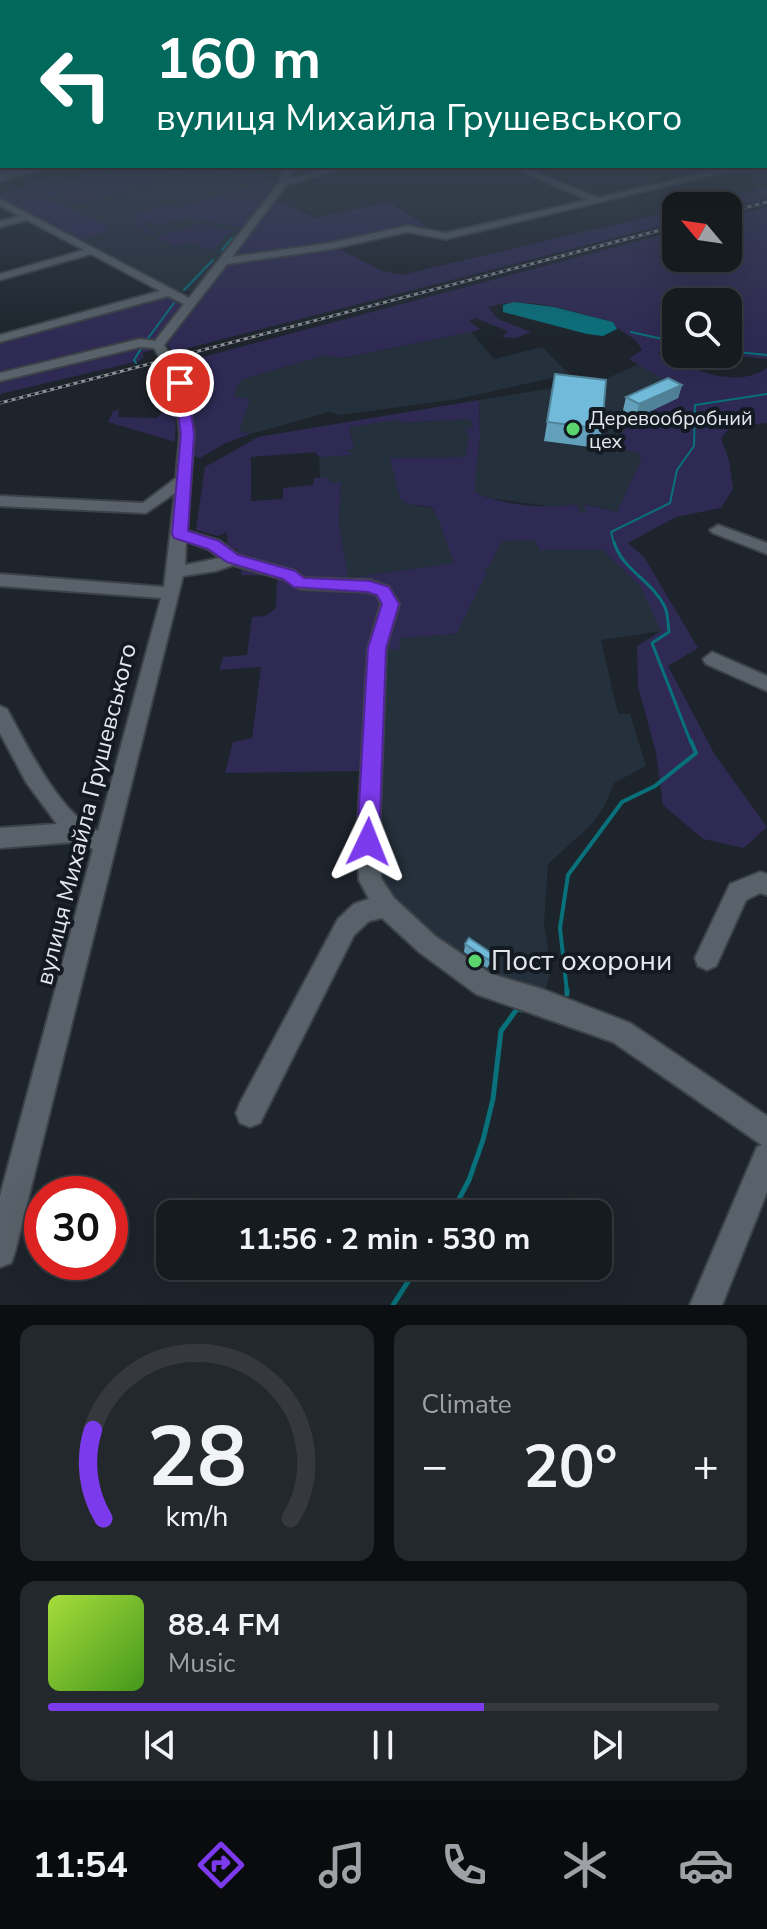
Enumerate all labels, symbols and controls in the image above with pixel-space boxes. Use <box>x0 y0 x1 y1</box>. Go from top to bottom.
text: 160 m <box>156 21 321 98</box>
icon: left <box>24 32 128 136</box>
text: вулиця Михайла Грушевського <box>156 94 682 143</box>
north arrow <box>662 192 742 272</box>
map controls <box>662 192 742 368</box>
button: search <box>662 288 742 368</box>
pin <box>146 349 214 417</box>
icon: arrive <box>158 361 202 405</box>
place label: Деревообробний цех <box>589 405 753 455</box>
marker: Деревообробний цех <box>564 420 582 438</box>
street label: вулиця Михайла Грушевського <box>28 640 144 988</box>
position arrow <box>326 800 410 884</box>
place label: Пост охорони <box>491 942 672 980</box>
marker: Пост охорони <box>466 952 484 970</box>
speed limit sign: 30 <box>24 1176 128 1280</box>
text: 11:56 · 2 min · 530 m <box>238 1219 530 1260</box>
text: Climate <box>422 1387 512 1422</box>
text: 28 <box>147 1401 247 1514</box>
text: 20° <box>523 1426 618 1508</box>
text: − <box>422 1437 448 1497</box>
text: + <box>693 1437 719 1497</box>
text: km/h <box>165 1497 228 1536</box>
text: 88.4 FM <box>168 1605 280 1646</box>
text: Music <box>168 1646 235 1681</box>
icon: previous <box>138 1723 182 1767</box>
icon: pause <box>361 1723 405 1767</box>
icon: next <box>585 1723 629 1767</box>
icon: directions <box>193 1837 249 1893</box>
icon: music <box>314 1837 370 1893</box>
icon: phone <box>436 1837 492 1893</box>
icon: climate <box>557 1837 613 1893</box>
icon: car <box>678 1837 734 1893</box>
text: 11:54 <box>33 1841 128 1890</box>

